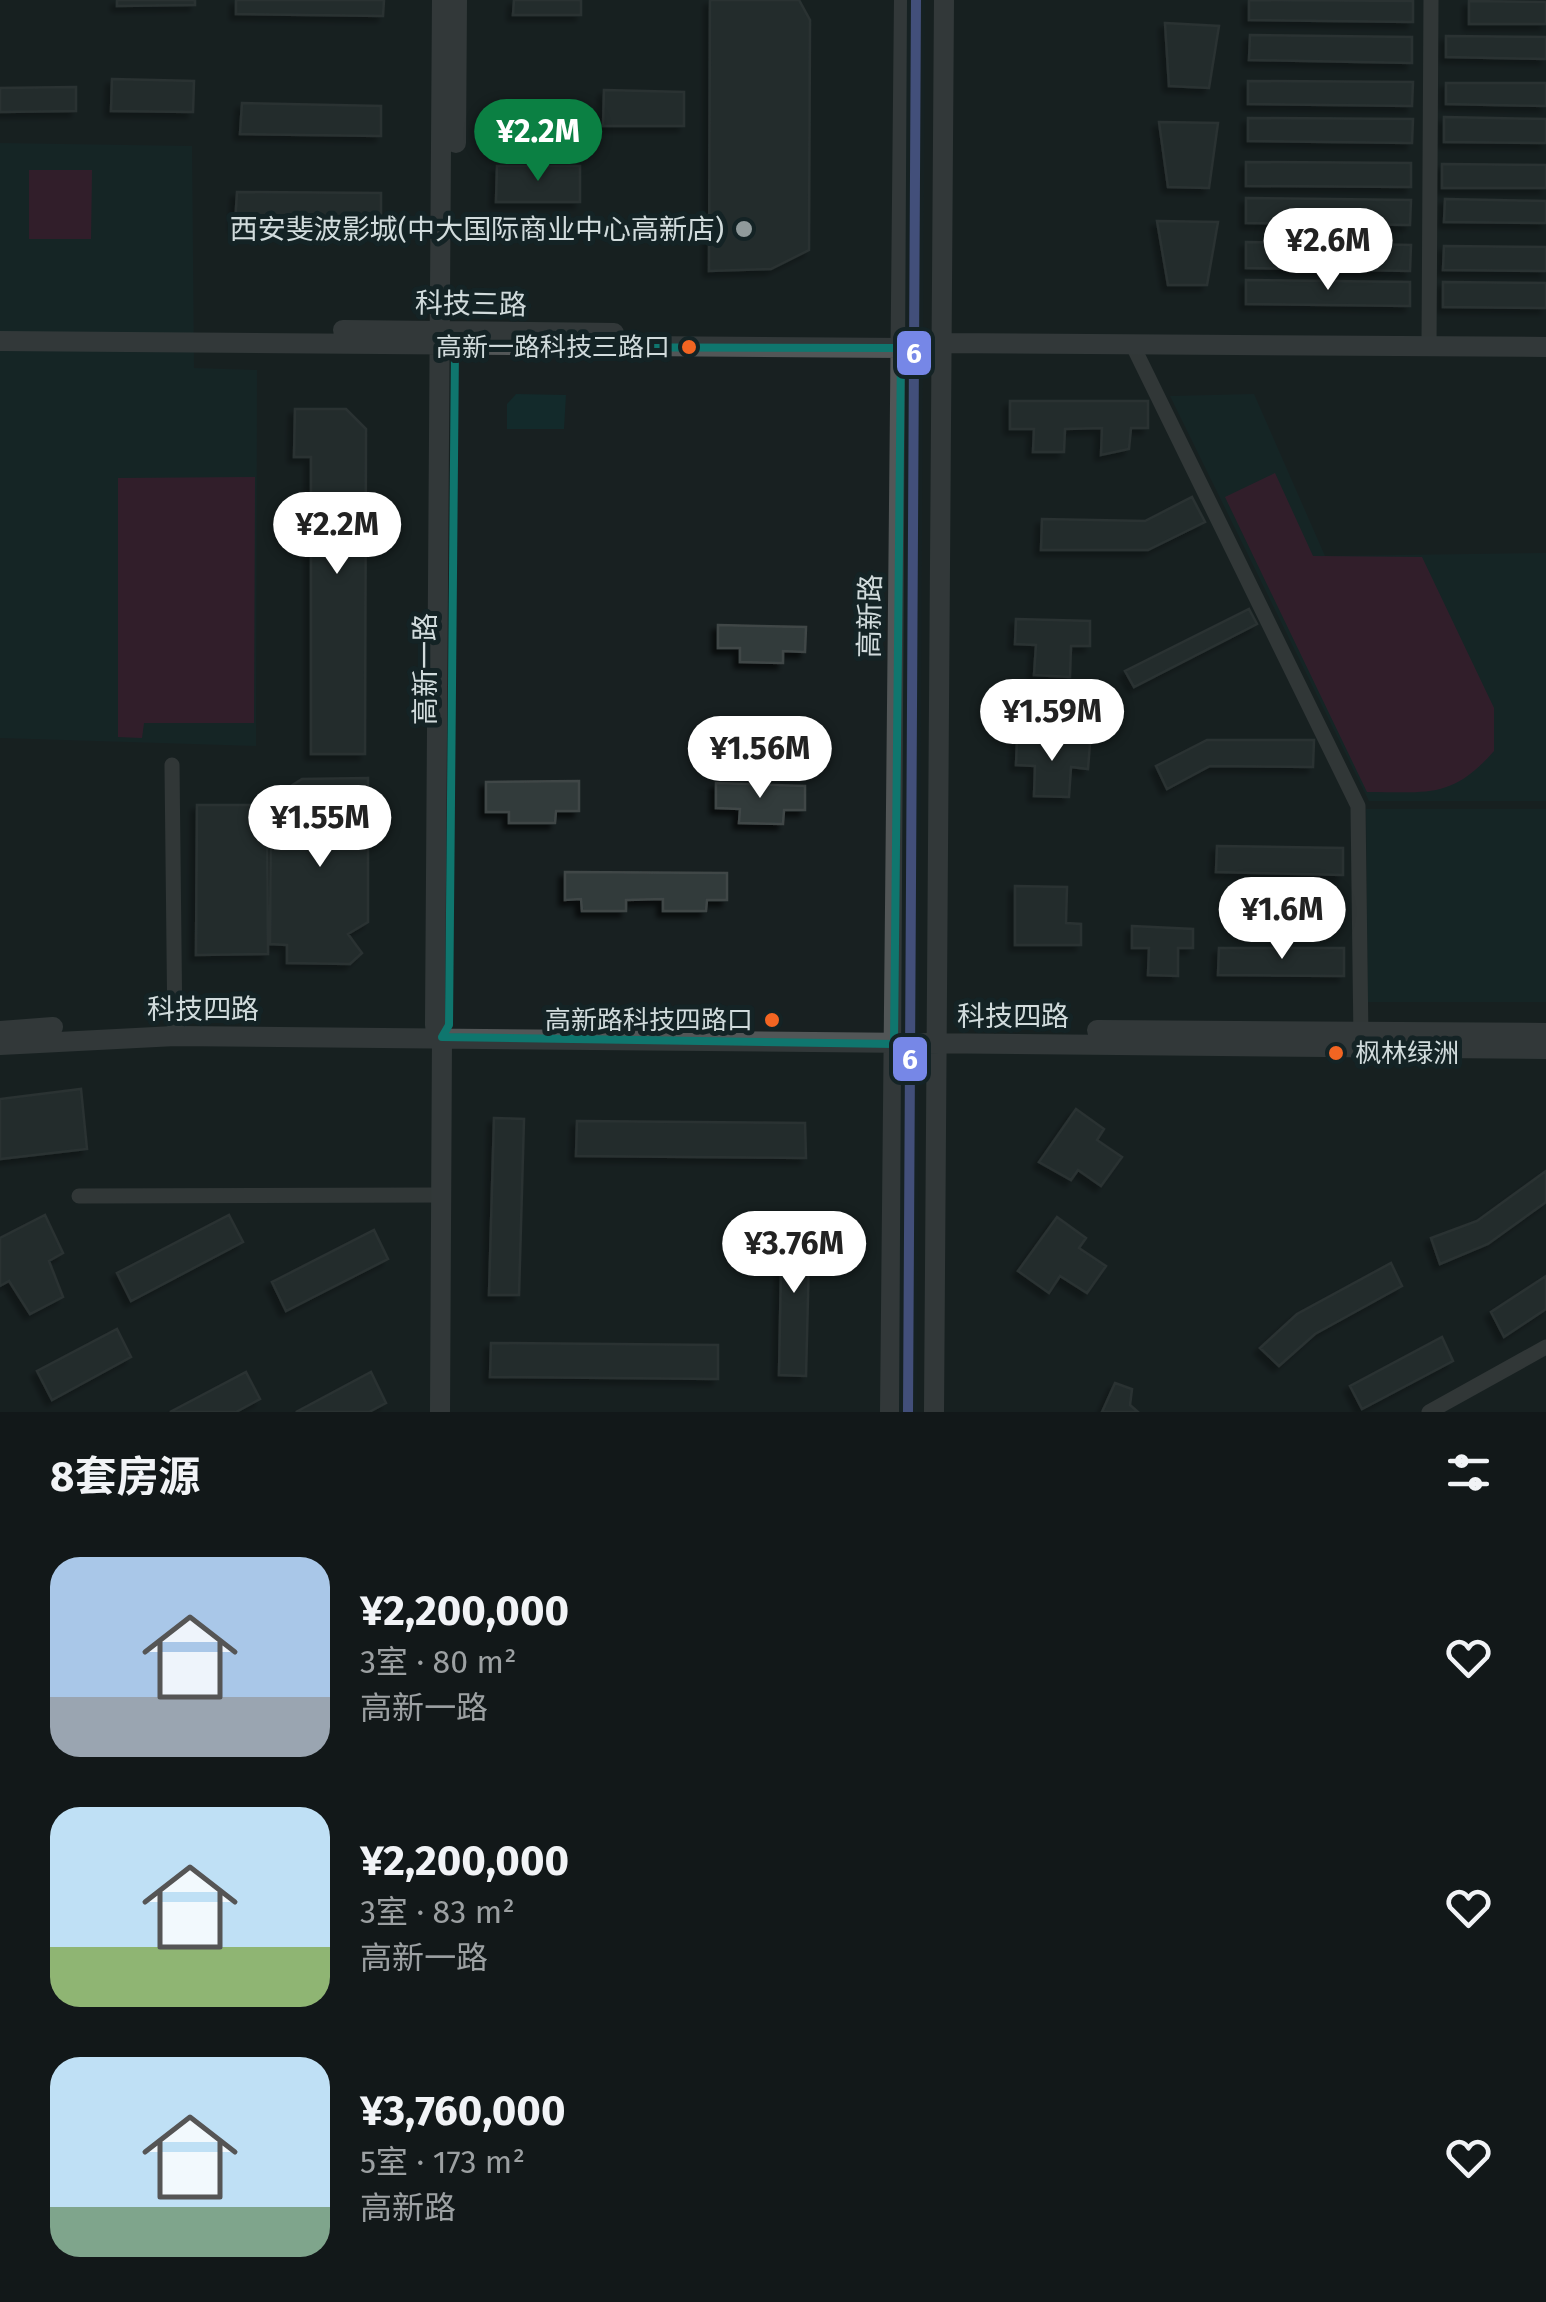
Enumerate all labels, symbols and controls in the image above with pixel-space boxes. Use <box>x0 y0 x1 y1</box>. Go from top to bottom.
pin: ¥2.2M <box>468 99 608 184</box>
text: ¥2.2M <box>496 112 580 150</box>
pin: ¥2.6M <box>1258 208 1398 293</box>
place label: 西安斐波影城(中大国际商业中心高新店) <box>230 213 724 246</box>
marker: 西安斐波影城(中大国际商业中心高新店) <box>733 218 755 240</box>
text: ¥2.6M <box>1286 221 1370 259</box>
street label: 科技三路 <box>415 287 527 321</box>
line badge: 6 <box>895 329 933 377</box>
place label: 高新一路科技三路口 <box>436 332 670 363</box>
marker: 高新一路科技三路口 <box>679 337 699 357</box>
text: 6 <box>906 337 922 370</box>
pin: ¥2.2M <box>267 492 407 577</box>
text: ¥2.2M <box>295 505 379 543</box>
street label: 高新路 <box>853 574 887 658</box>
street label: 高新一路 <box>409 613 442 725</box>
pin: ¥1.59M <box>971 679 1133 764</box>
text: ¥1.59M <box>1002 692 1102 730</box>
pin: ¥1.56M <box>679 716 841 801</box>
text: ¥1.56M <box>710 729 810 767</box>
pin: ¥1.55M <box>239 785 401 870</box>
text: ¥1.55M <box>270 798 370 836</box>
pin: ¥1.6M <box>1212 877 1352 962</box>
text: ¥1.6M <box>1241 890 1323 928</box>
street label: 科技四路 <box>147 993 259 1026</box>
street label: 科技四路 <box>957 1000 1069 1033</box>
place label: 高新路科技四路口 <box>545 1005 753 1036</box>
marker: 高新路科技四路口 <box>762 1010 782 1030</box>
line badge: 6 <box>891 1035 929 1083</box>
place label: 枫林绿洲 <box>1355 1038 1459 1069</box>
text: 6 <box>902 1043 918 1076</box>
marker: 枫林绿洲 <box>1326 1043 1346 1063</box>
pin: ¥3.76M <box>713 1211 875 1296</box>
text: ¥3.76M <box>744 1224 844 1262</box>
icon: filters <box>1441 1445 1496 1500</box>
text: 8套房源 <box>50 1452 200 1502</box>
text: ¥2,200,000 <box>360 1586 569 1636</box>
icon: home <box>130 1597 250 1717</box>
icon: heart <box>1441 1630 1496 1685</box>
text: 3室 · 80 m² <box>360 1643 517 1681</box>
text: 高新一路 <box>360 1689 488 1727</box>
text: ¥2,200,000 <box>360 1836 569 1886</box>
icon: home <box>130 1847 250 1967</box>
icon: heart <box>1441 1880 1496 1935</box>
text: 3室 · 83 m² <box>360 1893 515 1931</box>
text: 高新一路 <box>360 1939 488 1977</box>
text: ¥3,760,000 <box>360 2086 566 2136</box>
icon: home <box>130 2097 250 2217</box>
icon: heart <box>1441 2130 1496 2185</box>
text: 5室 · 173 m² <box>360 2143 525 2181</box>
text: 高新路 <box>360 2189 456 2227</box>

